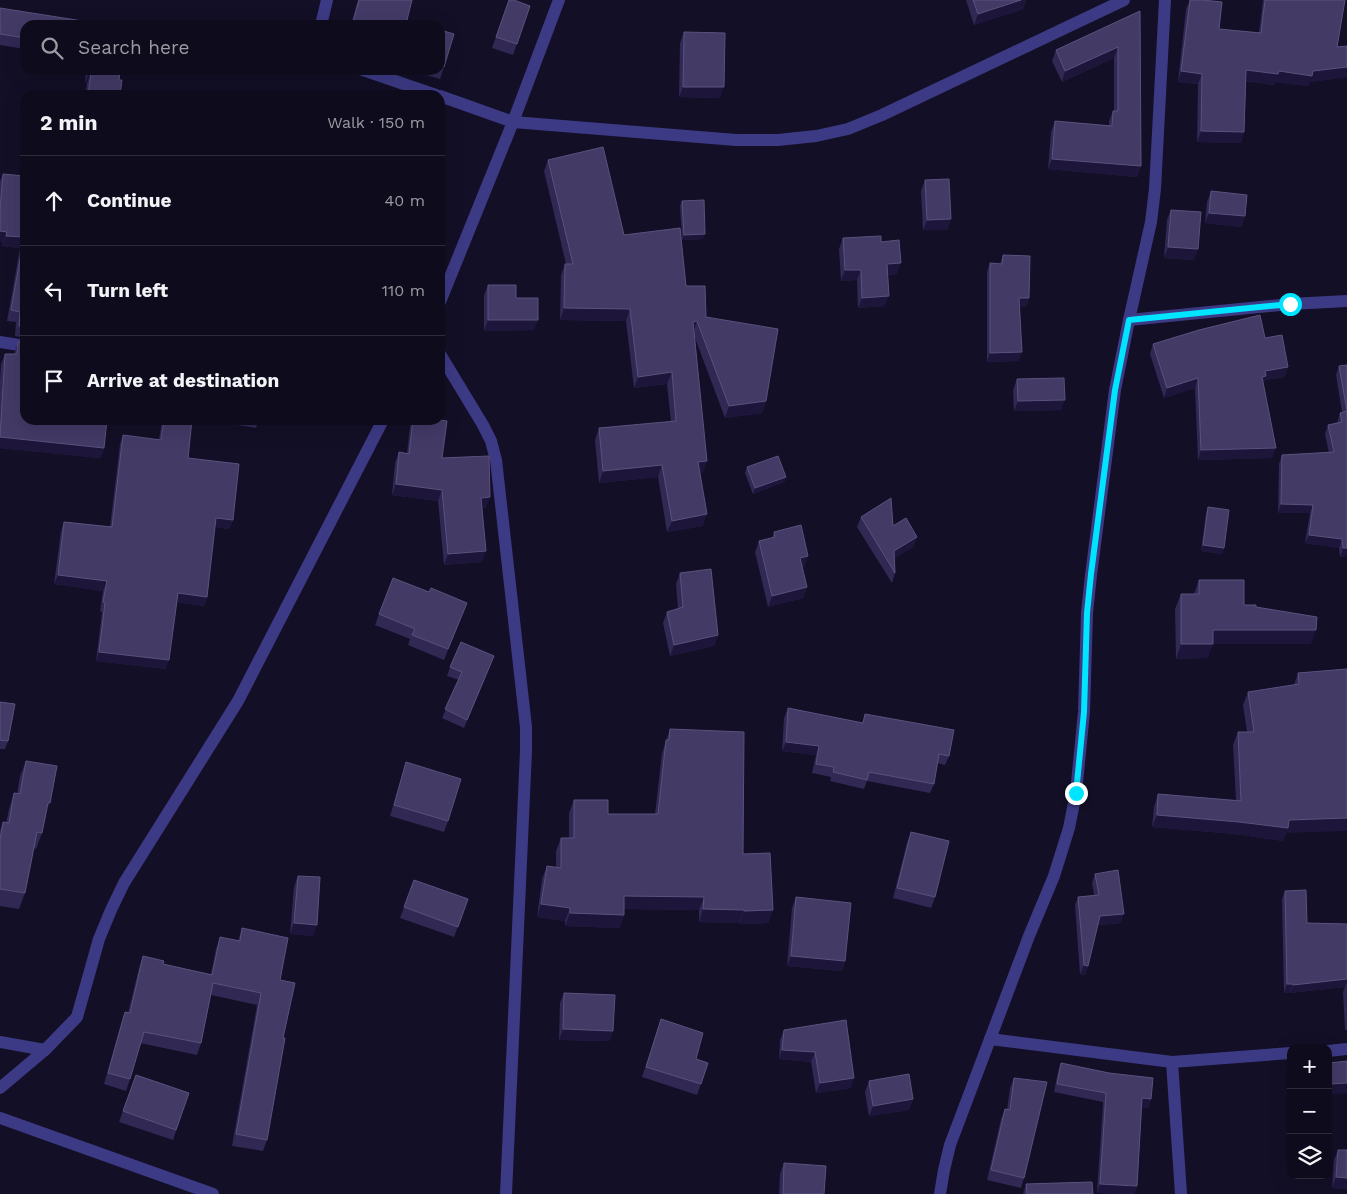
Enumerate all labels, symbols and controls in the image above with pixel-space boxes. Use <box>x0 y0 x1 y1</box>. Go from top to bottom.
search box <box>20 20 445 75</box>
icon: search <box>38 34 66 62</box>
text: Search here <box>78 36 189 59</box>
text: 2 min <box>40 110 97 135</box>
text: Walk · 150 m <box>327 113 425 132</box>
icon: ahead <box>40 187 68 215</box>
text: Continue <box>87 189 171 212</box>
text: 40 m <box>385 191 425 210</box>
icon: left <box>40 277 68 305</box>
text: Turn left <box>87 279 168 302</box>
text: 110 m <box>382 281 425 300</box>
route start <box>1279 293 1302 316</box>
icon: arrive <box>40 367 68 395</box>
text: Arrive at destination <box>87 369 279 392</box>
route end <box>1065 782 1088 805</box>
map controls <box>1287 1044 1332 1179</box>
button: + <box>1287 1044 1332 1089</box>
button: − <box>1287 1089 1332 1134</box>
button: layers <box>1287 1134 1332 1179</box>

